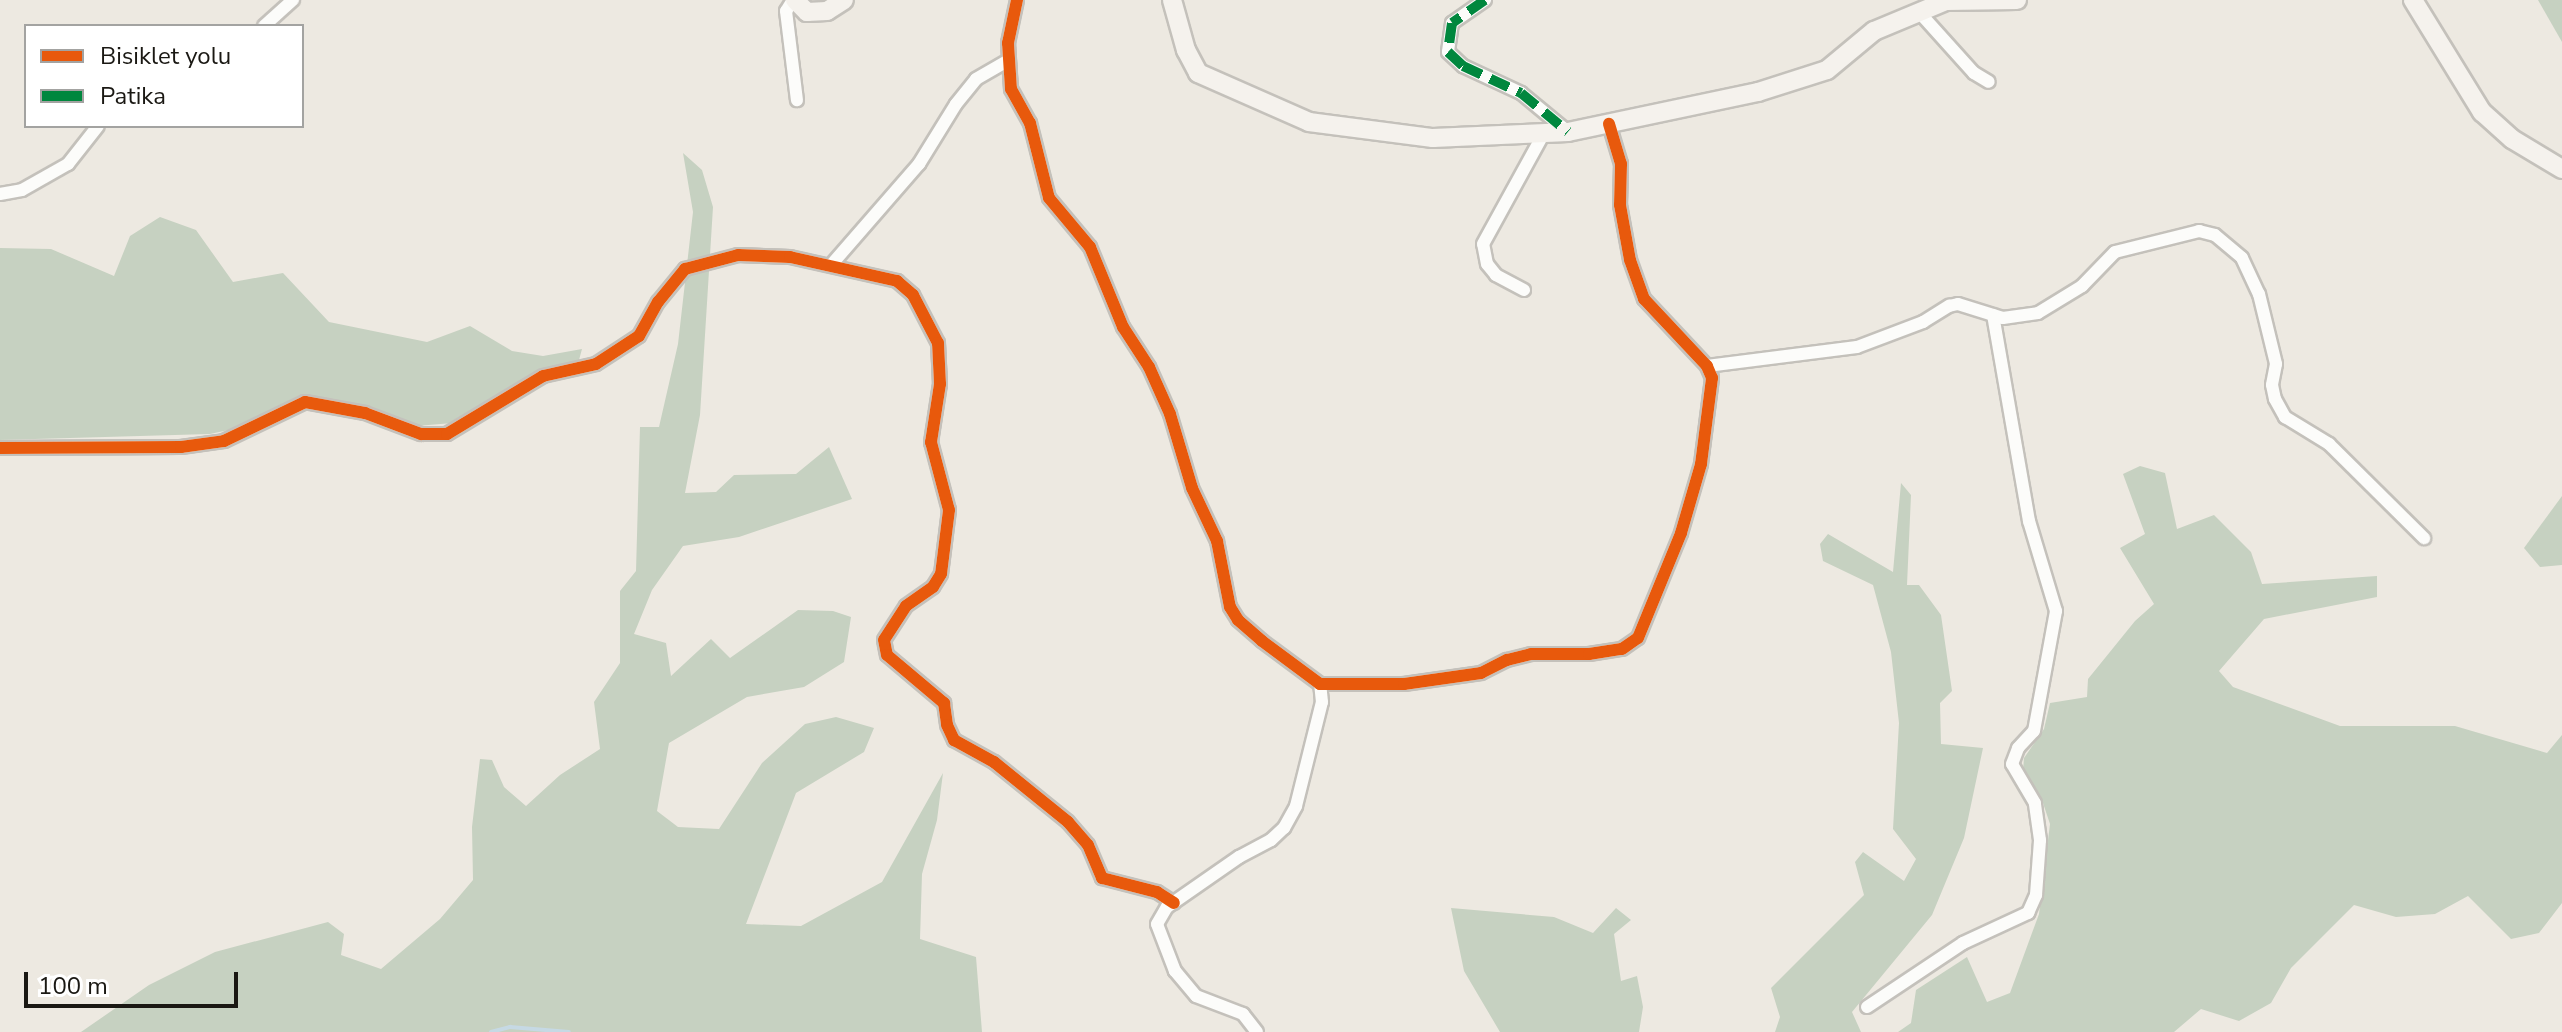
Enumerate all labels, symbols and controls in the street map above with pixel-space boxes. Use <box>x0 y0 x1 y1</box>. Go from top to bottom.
legend <box>24 24 304 128</box>
text: Bisiklet yolu <box>100 40 231 72</box>
text: Patika <box>100 80 166 112</box>
scale bar <box>28 956 242 1006</box>
text: 100 m <box>38 970 108 1002</box>

